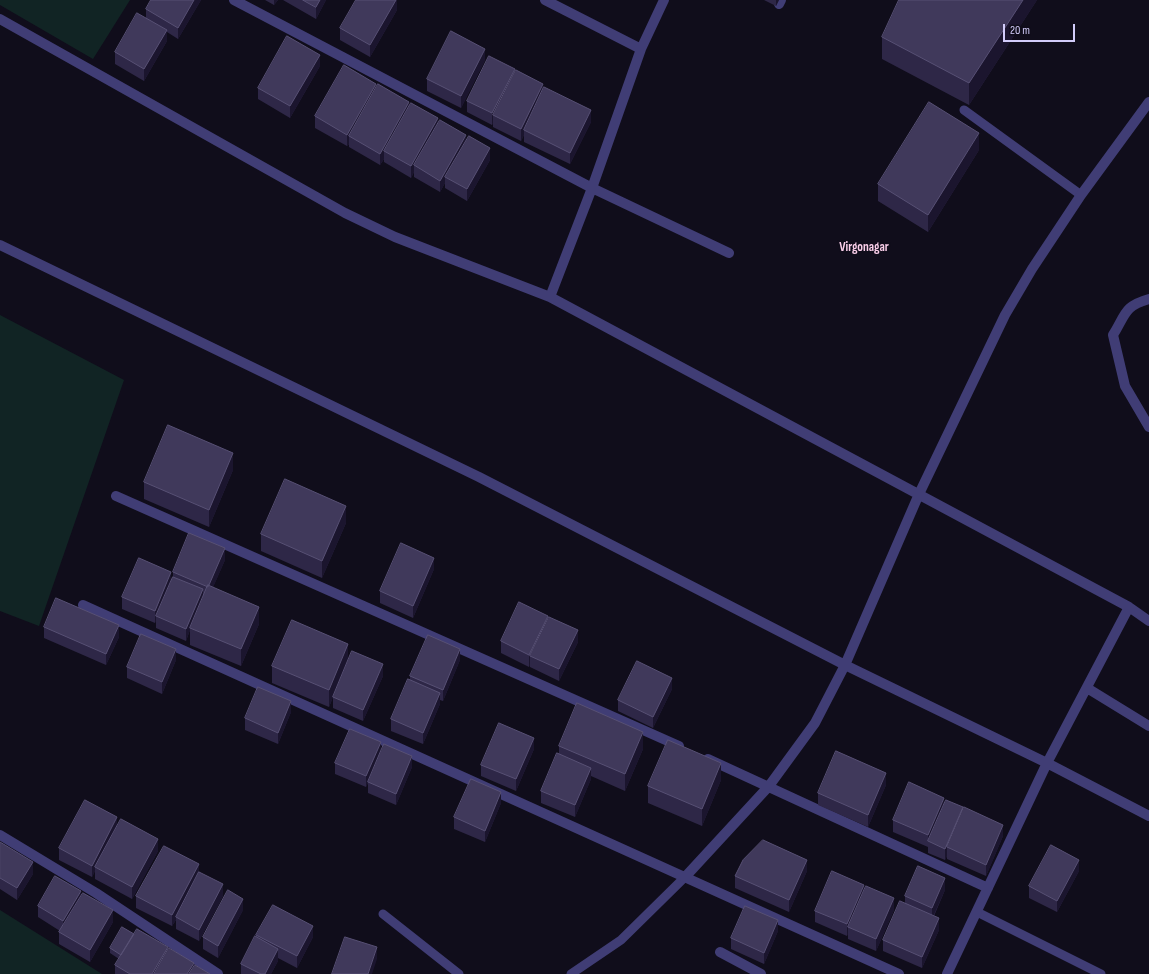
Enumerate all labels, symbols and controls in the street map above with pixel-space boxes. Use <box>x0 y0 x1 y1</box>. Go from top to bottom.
scale bar <box>1005 16 1077 42</box>
text: 20 m <box>1010 23 1030 38</box>
district label: Virgonagar <box>839 240 889 256</box>

